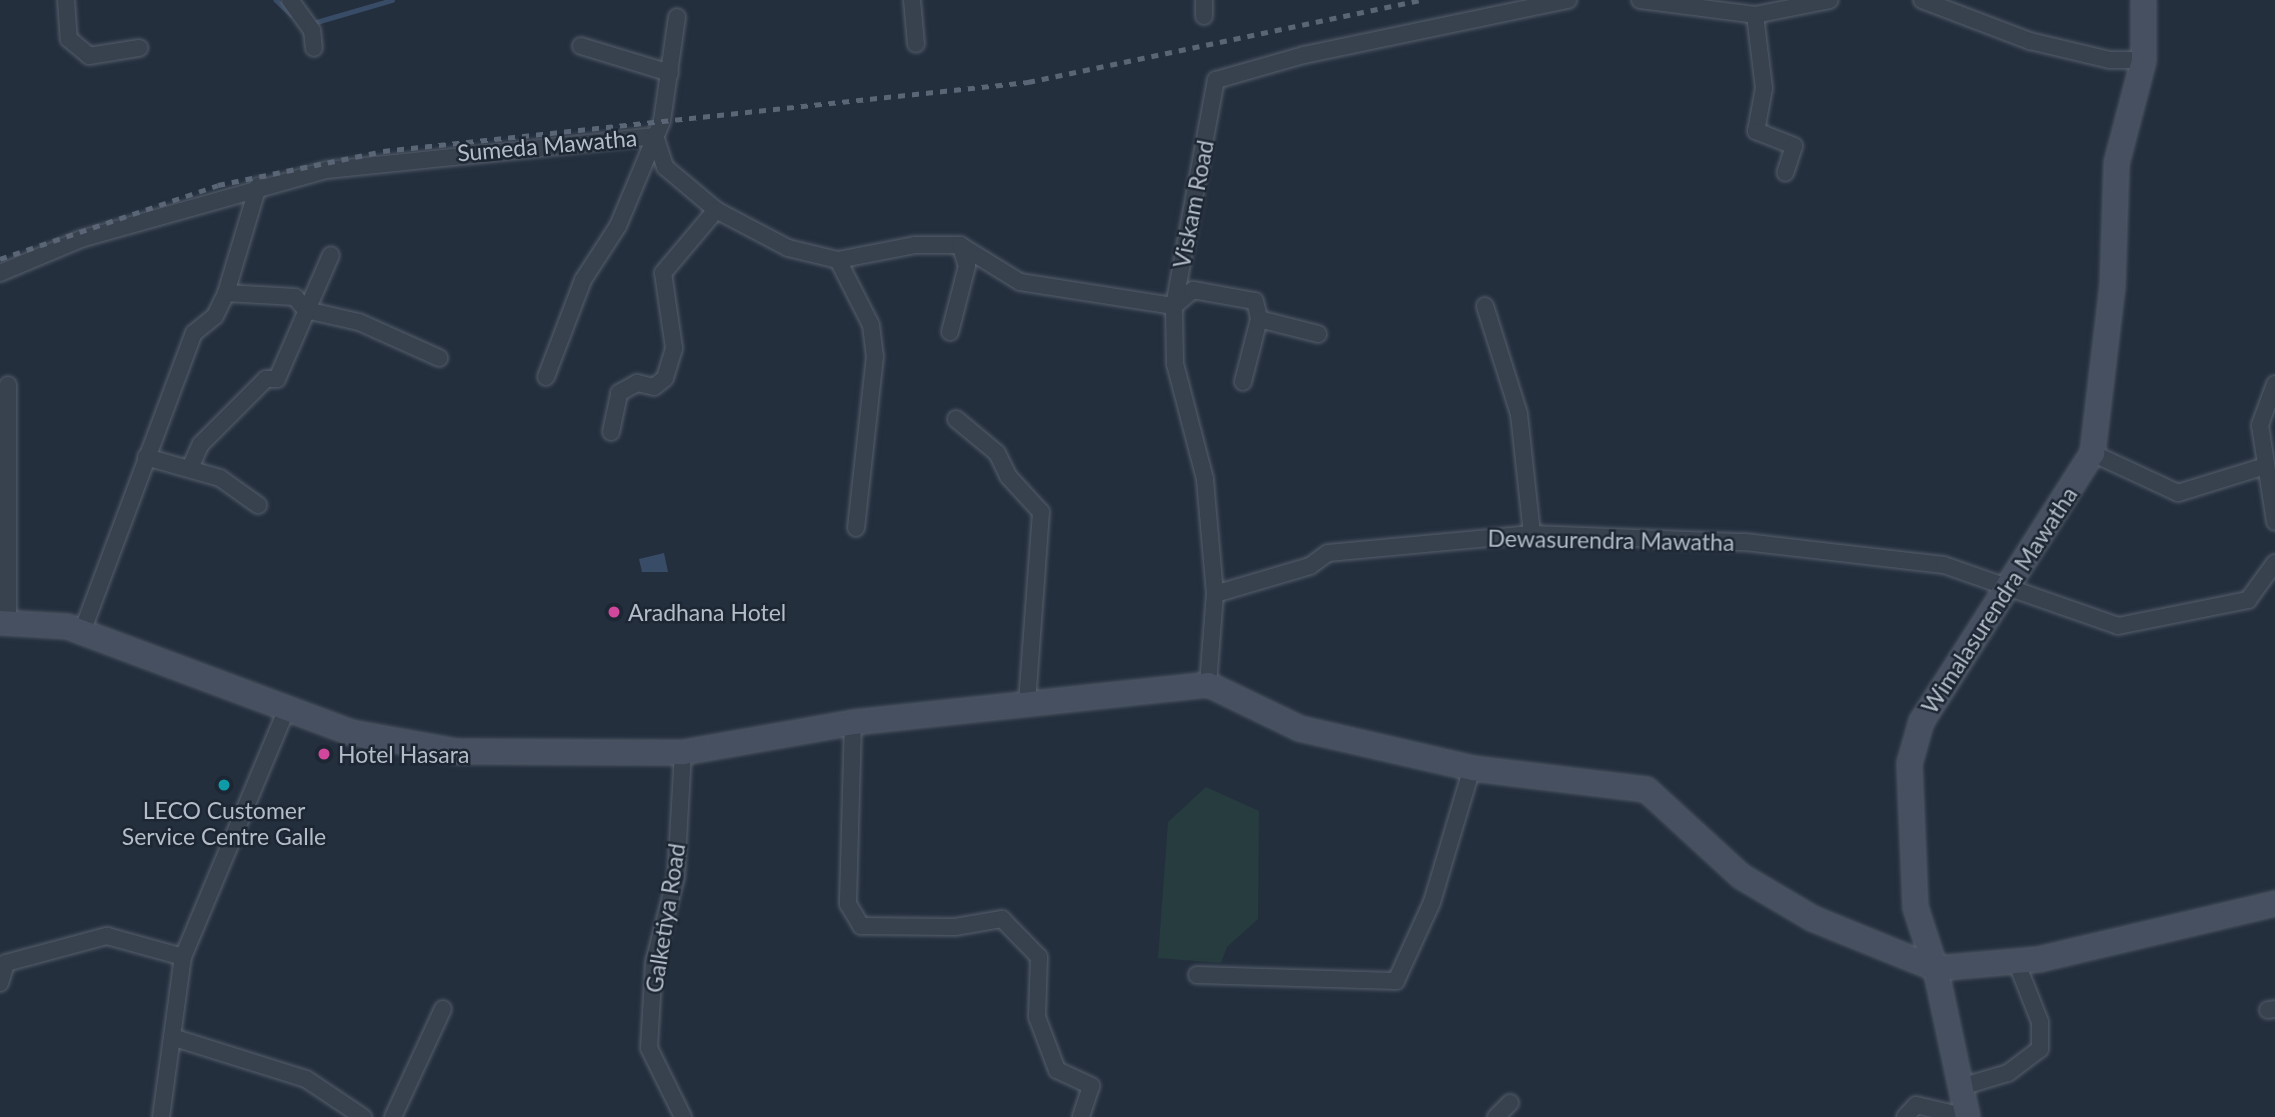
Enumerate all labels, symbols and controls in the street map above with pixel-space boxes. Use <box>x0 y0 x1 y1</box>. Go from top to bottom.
street label: Sumeda Mawatha <box>456 123 638 167</box>
street label: Viskam Road <box>1167 138 1219 270</box>
street label: Wimalasurendra Mawatha <box>1915 482 2083 718</box>
street label: Dewasurendra Mawatha <box>1487 524 1735 556</box>
place label: Aradhana Hotel <box>628 598 786 626</box>
marker: Aradhana Hotel <box>606 604 622 620</box>
place label: Hotel Hasara <box>338 740 469 768</box>
marker: Hotel Hasara <box>316 746 332 762</box>
marker: LECO Customer Service Centre Galle <box>216 777 232 793</box>
place label: LECO Customer Service Centre Galle <box>122 796 326 850</box>
street label: Galketiya Road <box>640 841 690 995</box>

